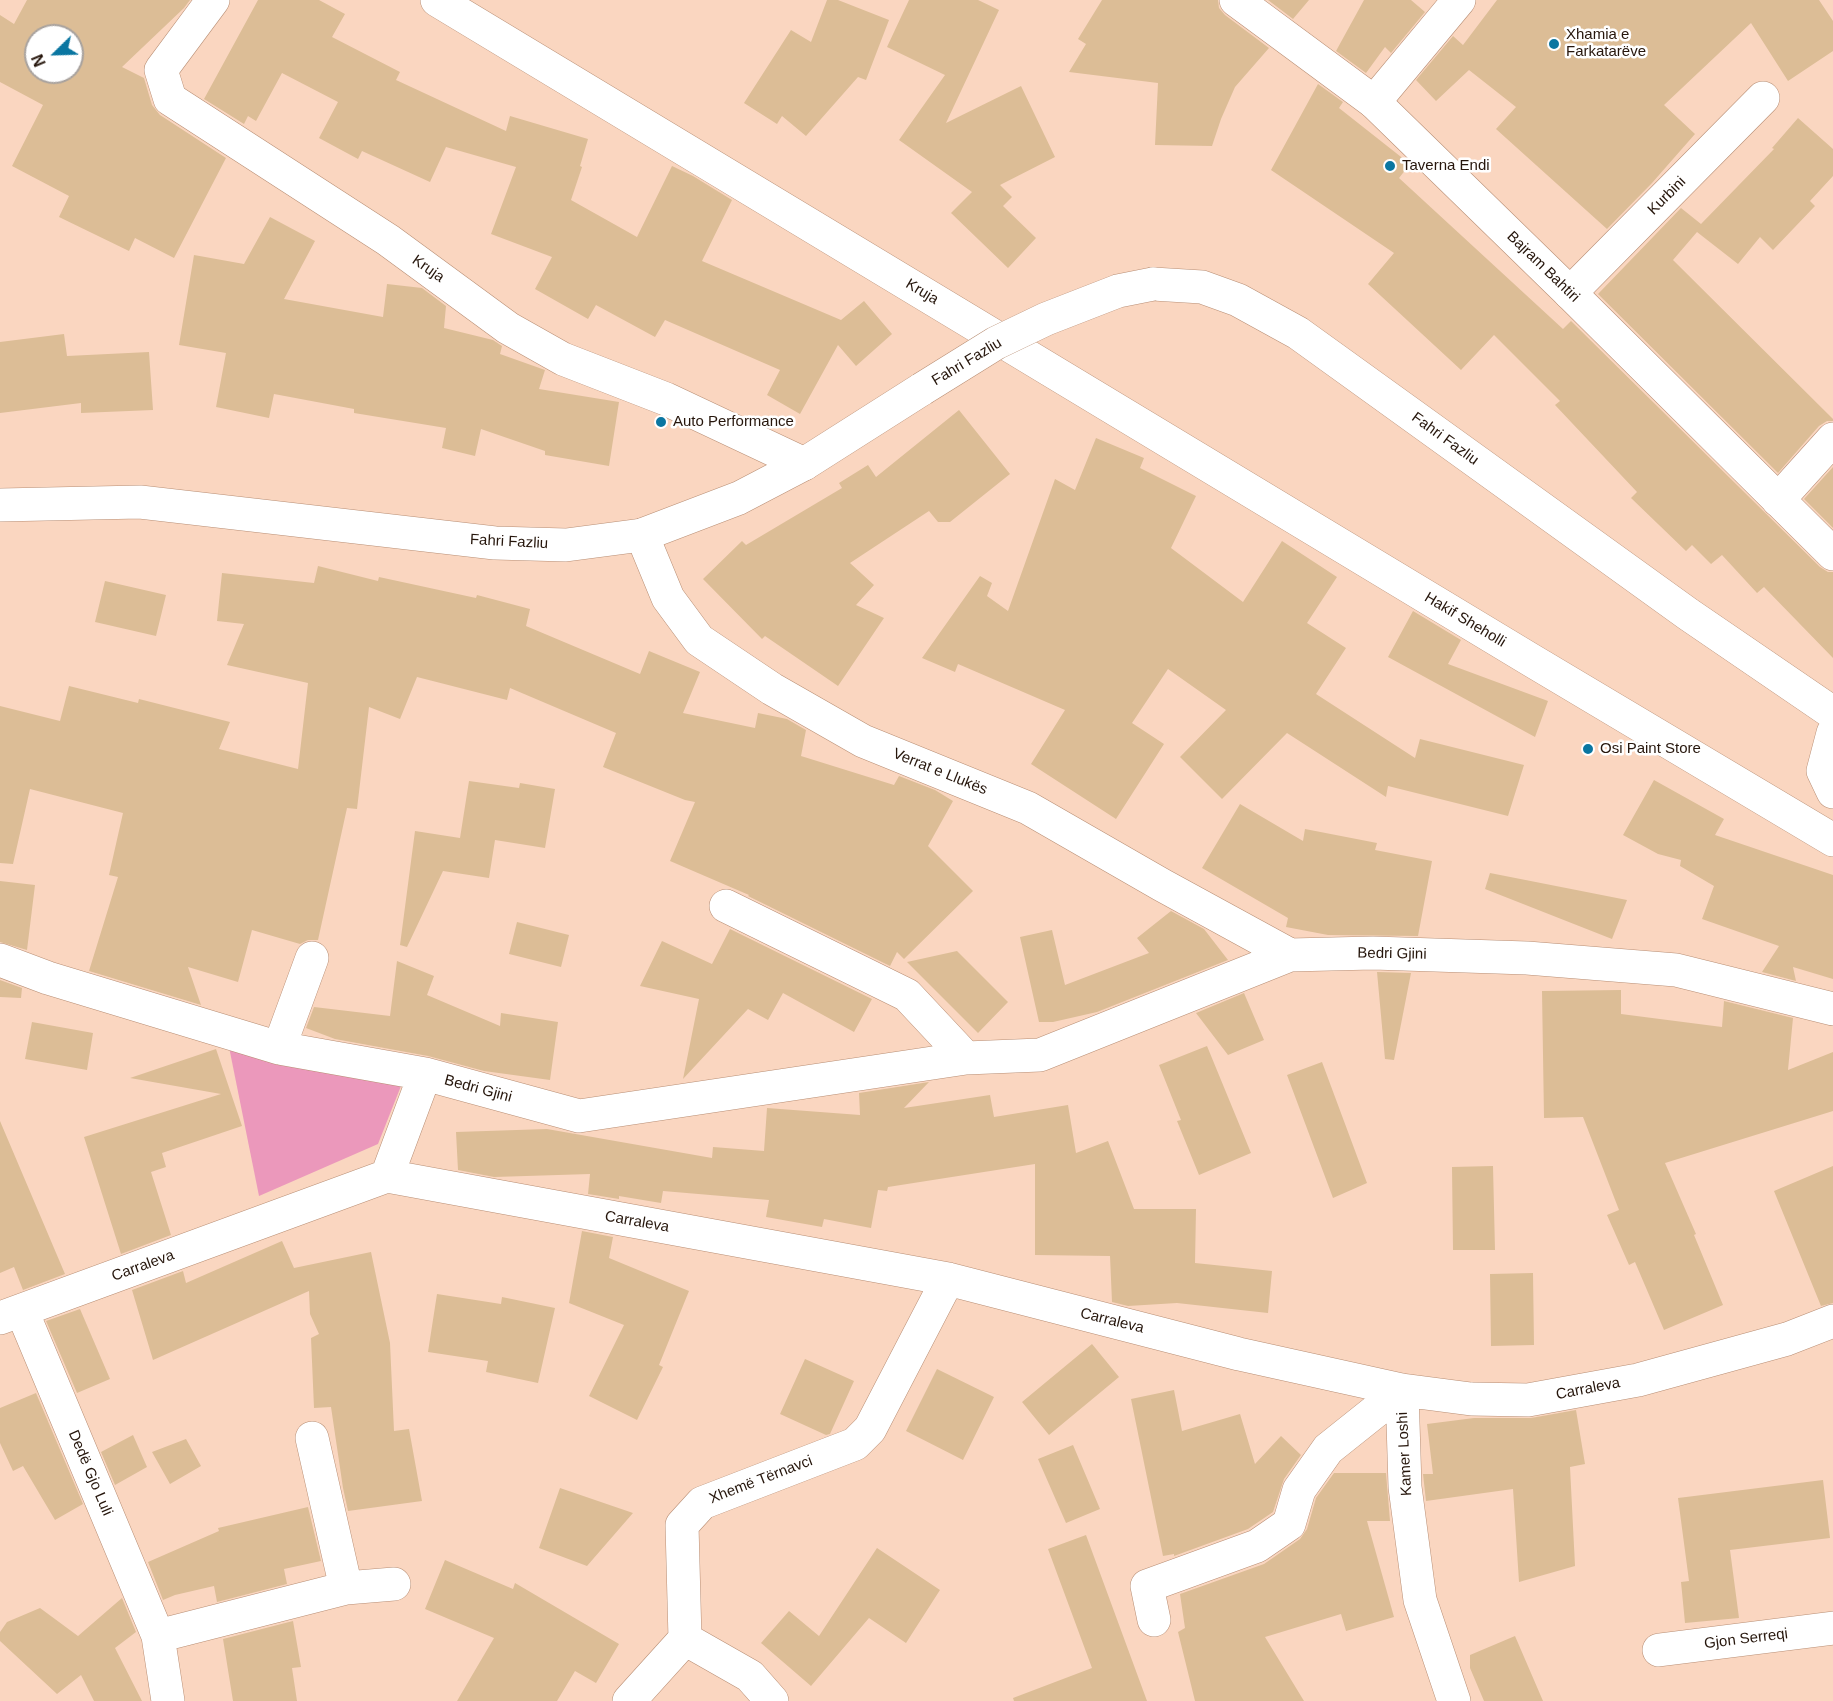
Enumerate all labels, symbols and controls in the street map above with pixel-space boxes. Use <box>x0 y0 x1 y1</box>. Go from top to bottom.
north arrow <box>24 24 84 84</box>
place label: Xhamia e Farkatarëve <box>1566 26 1646 61</box>
marker: Xhamia e Farkatarëve <box>1547 37 1561 51</box>
text: N <box>29 52 49 69</box>
place label: Taverna Endi <box>1402 157 1490 175</box>
marker: Taverna Endi <box>1383 159 1397 173</box>
street label: Kurbini <box>1644 173 1690 219</box>
street label: Bajram Bahtiri <box>1503 228 1583 306</box>
street label: Kruja <box>408 252 448 286</box>
street label: Kruja <box>902 275 942 309</box>
street label: Fahri Fazliu <box>929 334 1005 390</box>
street label: Fahri Fazliu <box>1408 409 1482 469</box>
place label: Auto Performance <box>673 413 794 431</box>
marker: Auto Performance <box>654 415 668 429</box>
street label: Fahri Fazliu <box>469 531 549 553</box>
street label: Hakif Sheholli <box>1421 589 1509 651</box>
place label: Osi Paint Store <box>1600 740 1701 758</box>
marker: Osi Paint Store <box>1581 742 1595 756</box>
street label: Verrat e Llukës <box>890 745 990 799</box>
street label: Bedri Gjini <box>1357 944 1427 964</box>
street label: Bedri Gjini <box>442 1071 514 1107</box>
street label: Carraleva <box>603 1207 671 1237</box>
street label: Carraleva <box>109 1246 177 1286</box>
street label: Carraleva <box>1078 1304 1146 1338</box>
street label: Carraleva <box>1554 1374 1622 1404</box>
street label: Kamer Loshi <box>1394 1411 1416 1497</box>
street label: Dedë Gjo Luli <box>64 1428 116 1518</box>
street label: Xhemë Tërnavci <box>707 1452 815 1508</box>
street label: Gjon Serreqi <box>1703 1625 1789 1653</box>

